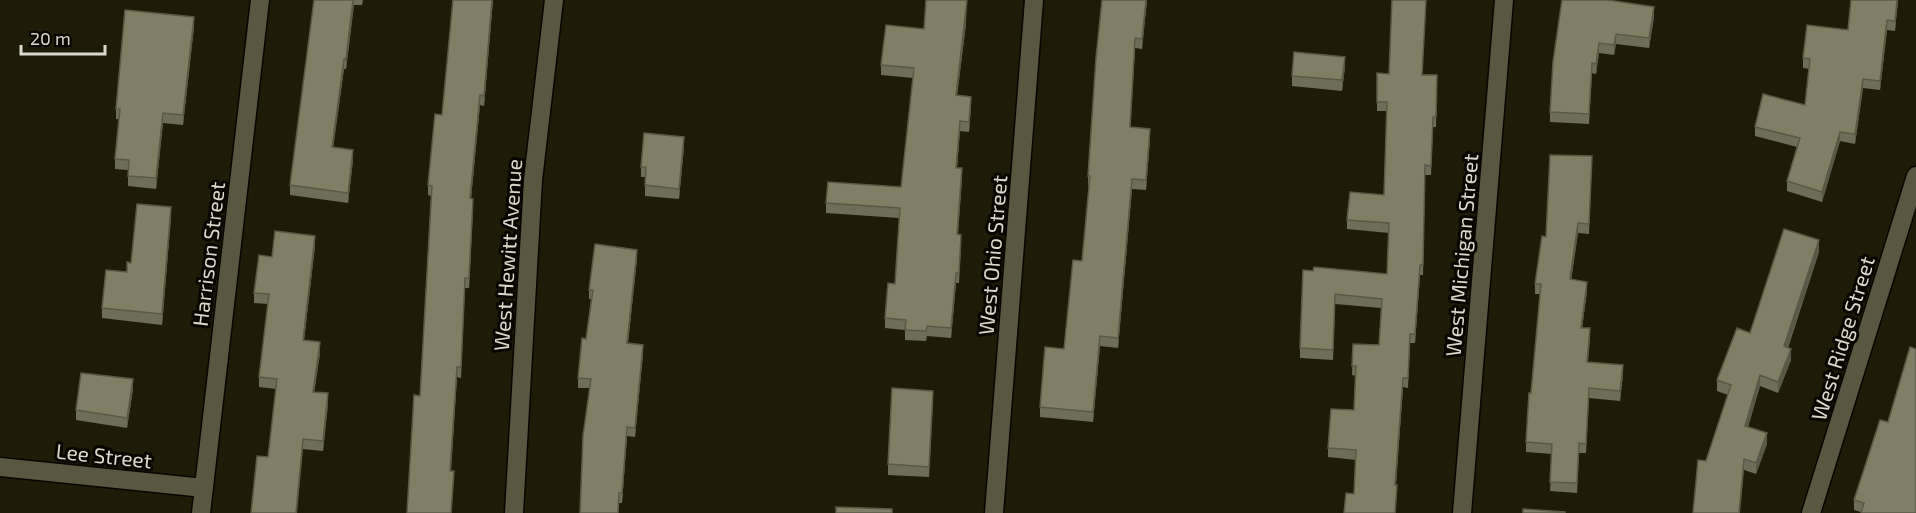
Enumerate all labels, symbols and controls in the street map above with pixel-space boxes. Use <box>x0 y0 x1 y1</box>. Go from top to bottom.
scale bar <box>21 18 105 56</box>
text: 20 m <box>30 27 71 49</box>
street label: West Michigan Street <box>1440 152 1482 358</box>
street label: West Hewitt Avenue <box>488 158 526 352</box>
street label: West Ohio Street <box>973 174 1011 336</box>
street label: Harrison Street <box>187 180 229 328</box>
street label: West Ridge Street <box>1805 253 1879 423</box>
street label: Lee Street <box>55 438 153 472</box>

